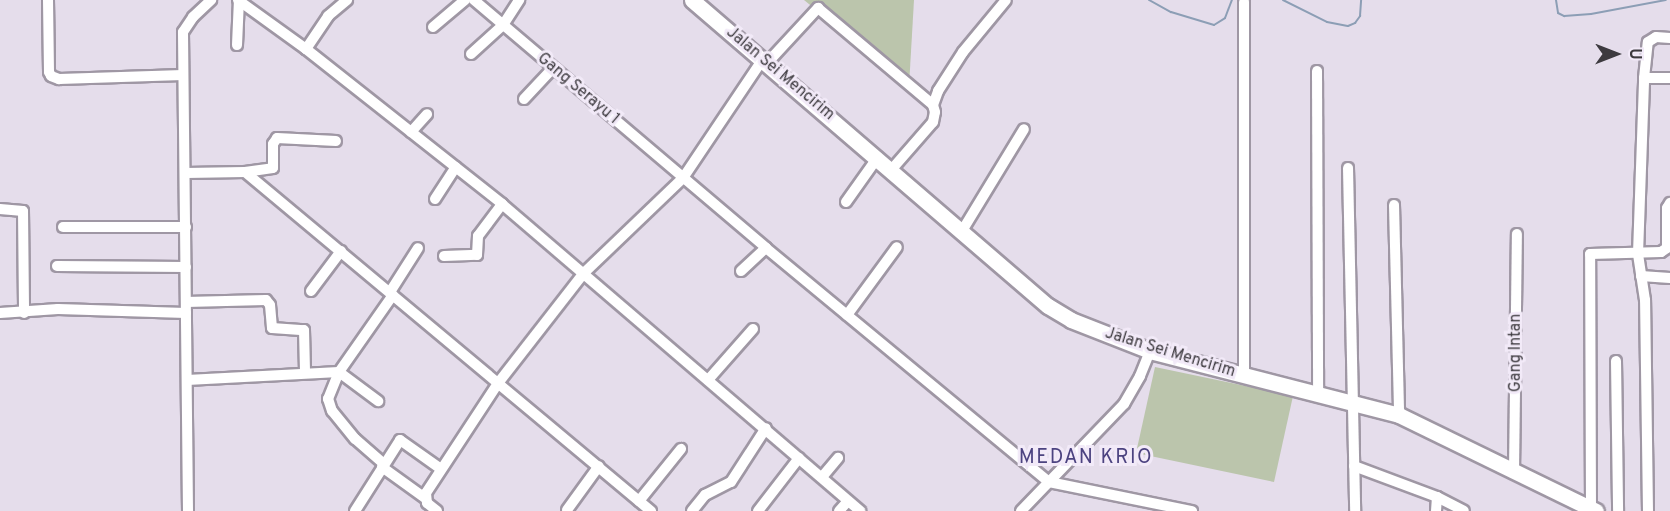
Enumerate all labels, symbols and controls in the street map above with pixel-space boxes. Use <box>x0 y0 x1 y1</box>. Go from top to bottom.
street label: Jalan Sei Mencirim <box>722 23 838 125</box>
north arrow <box>1586 24 1646 84</box>
text: U <box>1624 48 1644 60</box>
street label: Gang Serayu 1 <box>533 49 623 129</box>
street label: Gang Intan <box>1506 314 1526 392</box>
street label: Jalan Sei Mencirim <box>1103 324 1237 382</box>
district label: MEDAN KRIO <box>1019 446 1153 470</box>

